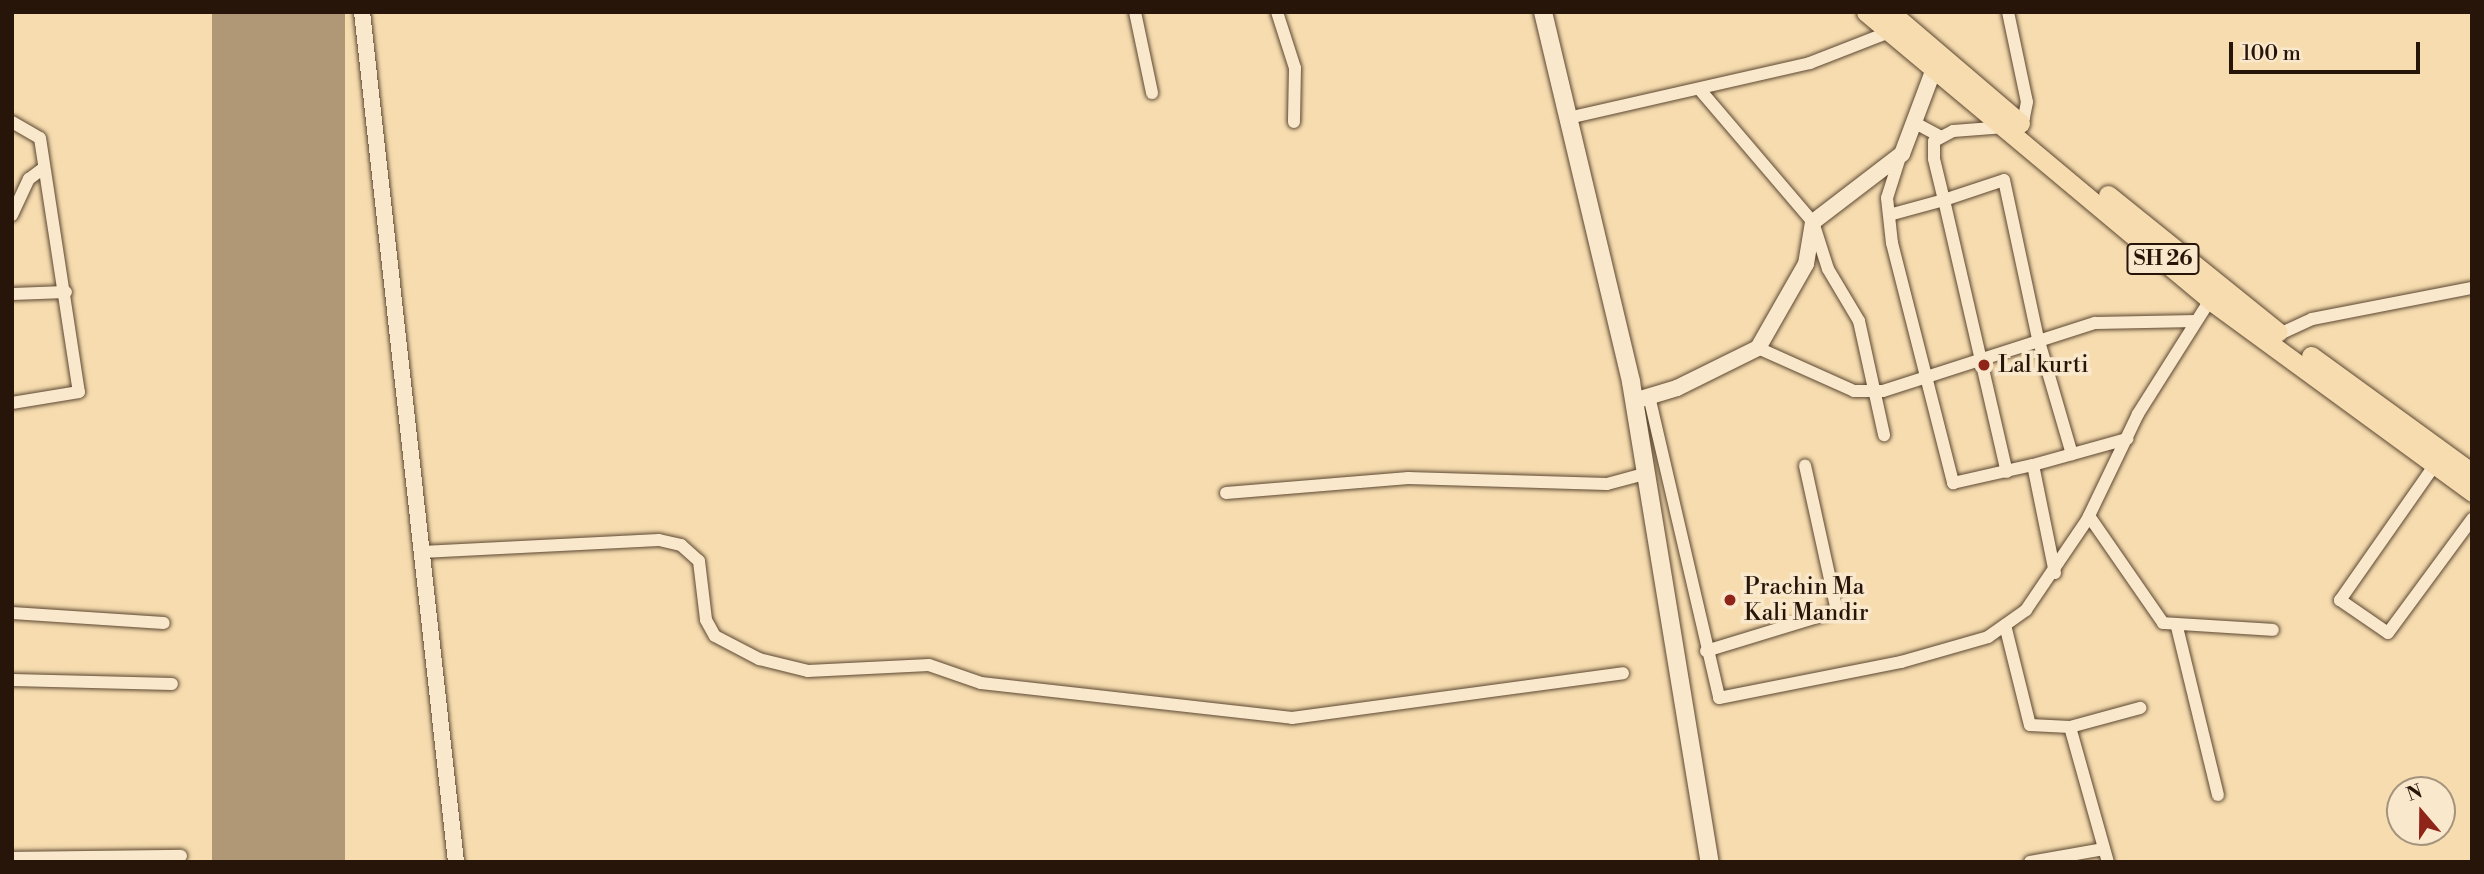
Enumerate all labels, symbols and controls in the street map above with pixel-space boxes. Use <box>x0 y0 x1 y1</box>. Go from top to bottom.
scale bar <box>2232 28 2423 72</box>
text: 100 m <box>2242 41 2301 67</box>
road number: SH 26 <box>2126 242 2200 276</box>
place label: Lal kurti <box>1998 351 2089 379</box>
marker: Lal kurti <box>1976 357 1992 373</box>
place label: Prachin Ma Kali Mandir <box>1744 573 1869 627</box>
marker: Prachin Ma Kali Mandir <box>1722 592 1738 608</box>
north arrow <box>2386 776 2456 846</box>
text: N <box>2403 779 2426 807</box>

